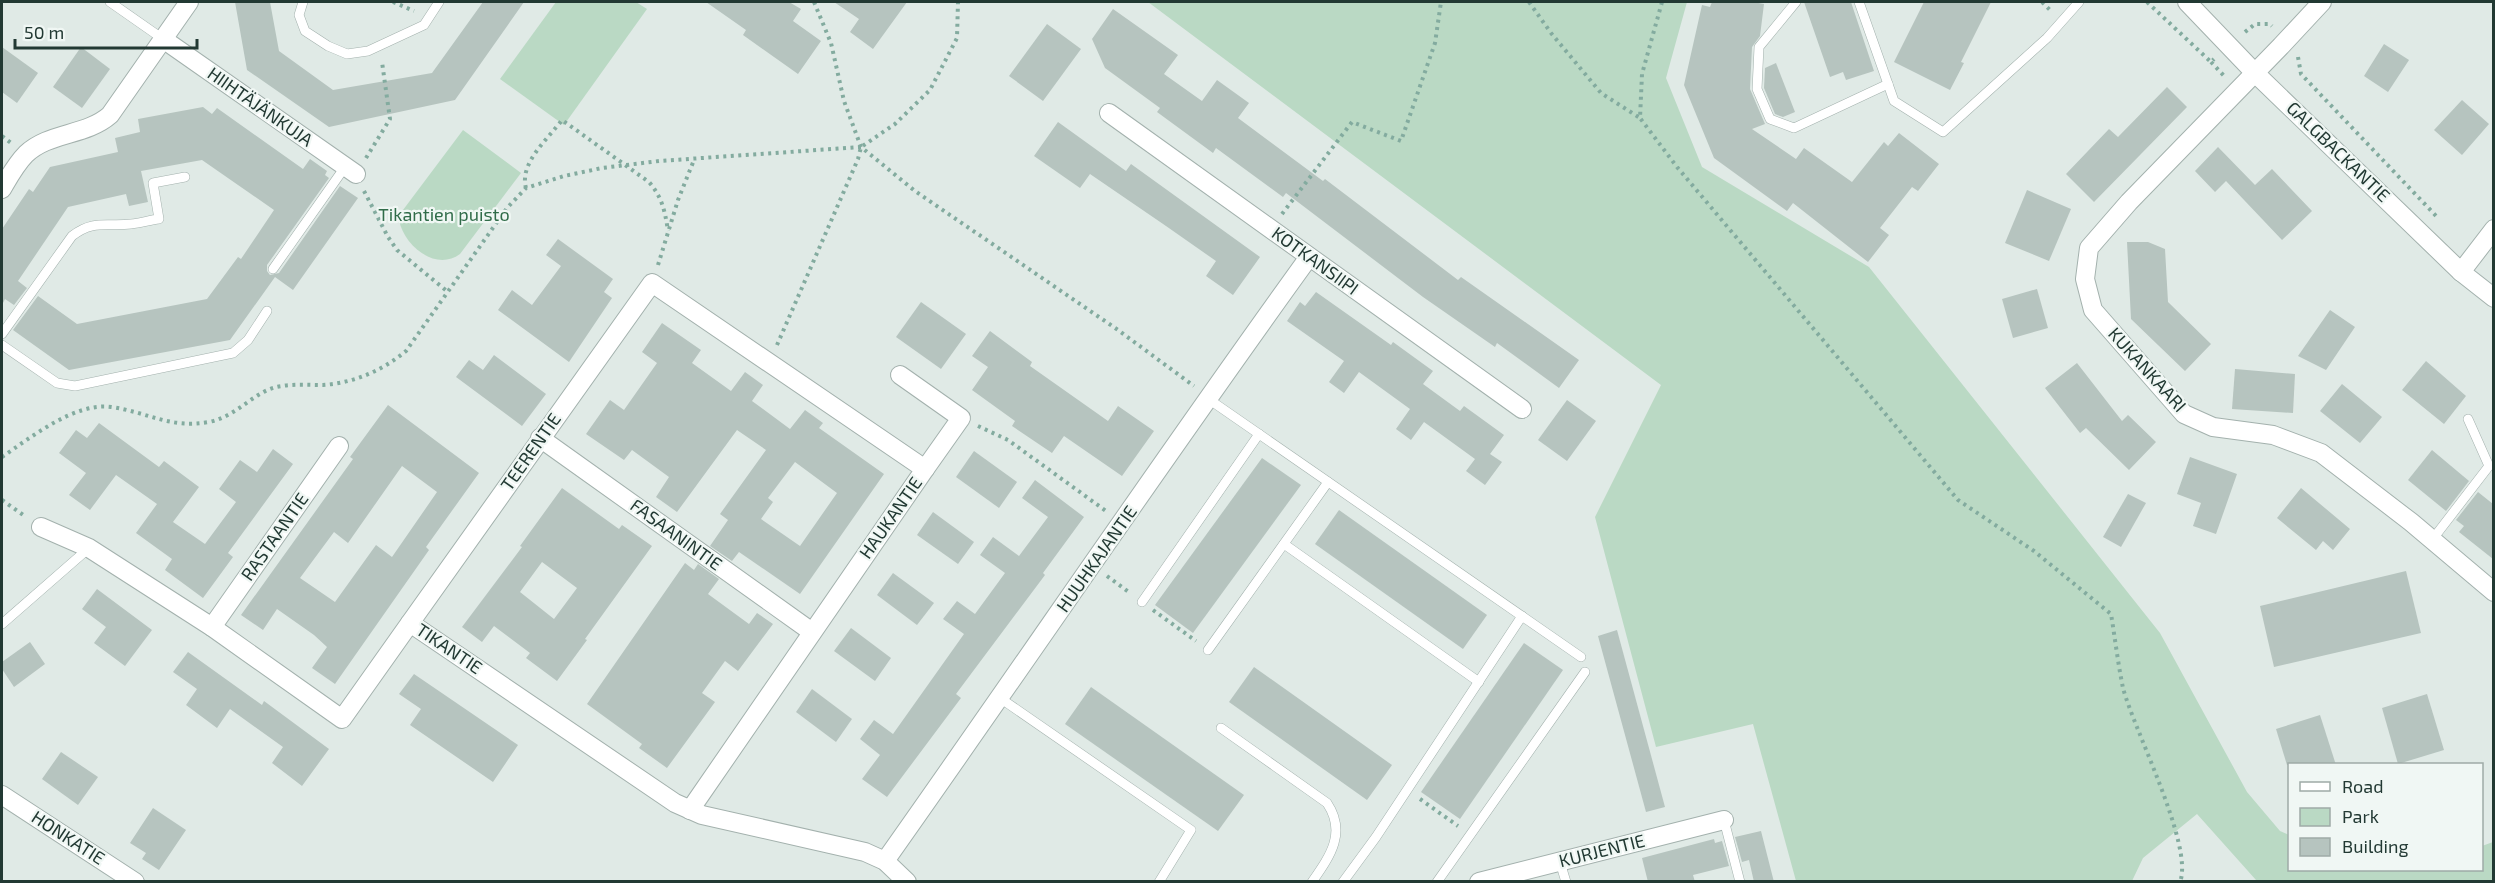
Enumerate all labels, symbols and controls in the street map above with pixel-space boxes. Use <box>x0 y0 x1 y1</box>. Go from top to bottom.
scale bar <box>15 12 196 50</box>
text: 50 m <box>24 21 64 43</box>
street label: HIIHTÄJÄNKUJA <box>204 62 318 151</box>
street label: GALGBACKANTIE <box>2282 96 2395 206</box>
park label: Tikantien puisto <box>378 203 510 225</box>
street label: KOTKANSIIPI <box>1268 221 1363 299</box>
street label: KUKANKAARI <box>2104 323 2191 416</box>
street label: TEERENTIE <box>495 408 565 495</box>
street label: HAUKANTIE <box>854 472 926 563</box>
street label: RASTAANTIE <box>236 488 312 585</box>
street label: FASAANINTIE <box>627 494 727 575</box>
street label: HUUHKAJANTIE <box>1051 501 1141 616</box>
street label: TIKANTIE <box>412 618 487 678</box>
legend <box>2288 763 2483 871</box>
text: Road <box>2342 775 2383 797</box>
street label: HONKATIE <box>28 805 109 869</box>
text: Park <box>2342 805 2379 827</box>
street label: KURJENTIE <box>1556 829 1647 871</box>
text: Building <box>2342 835 2409 857</box>

